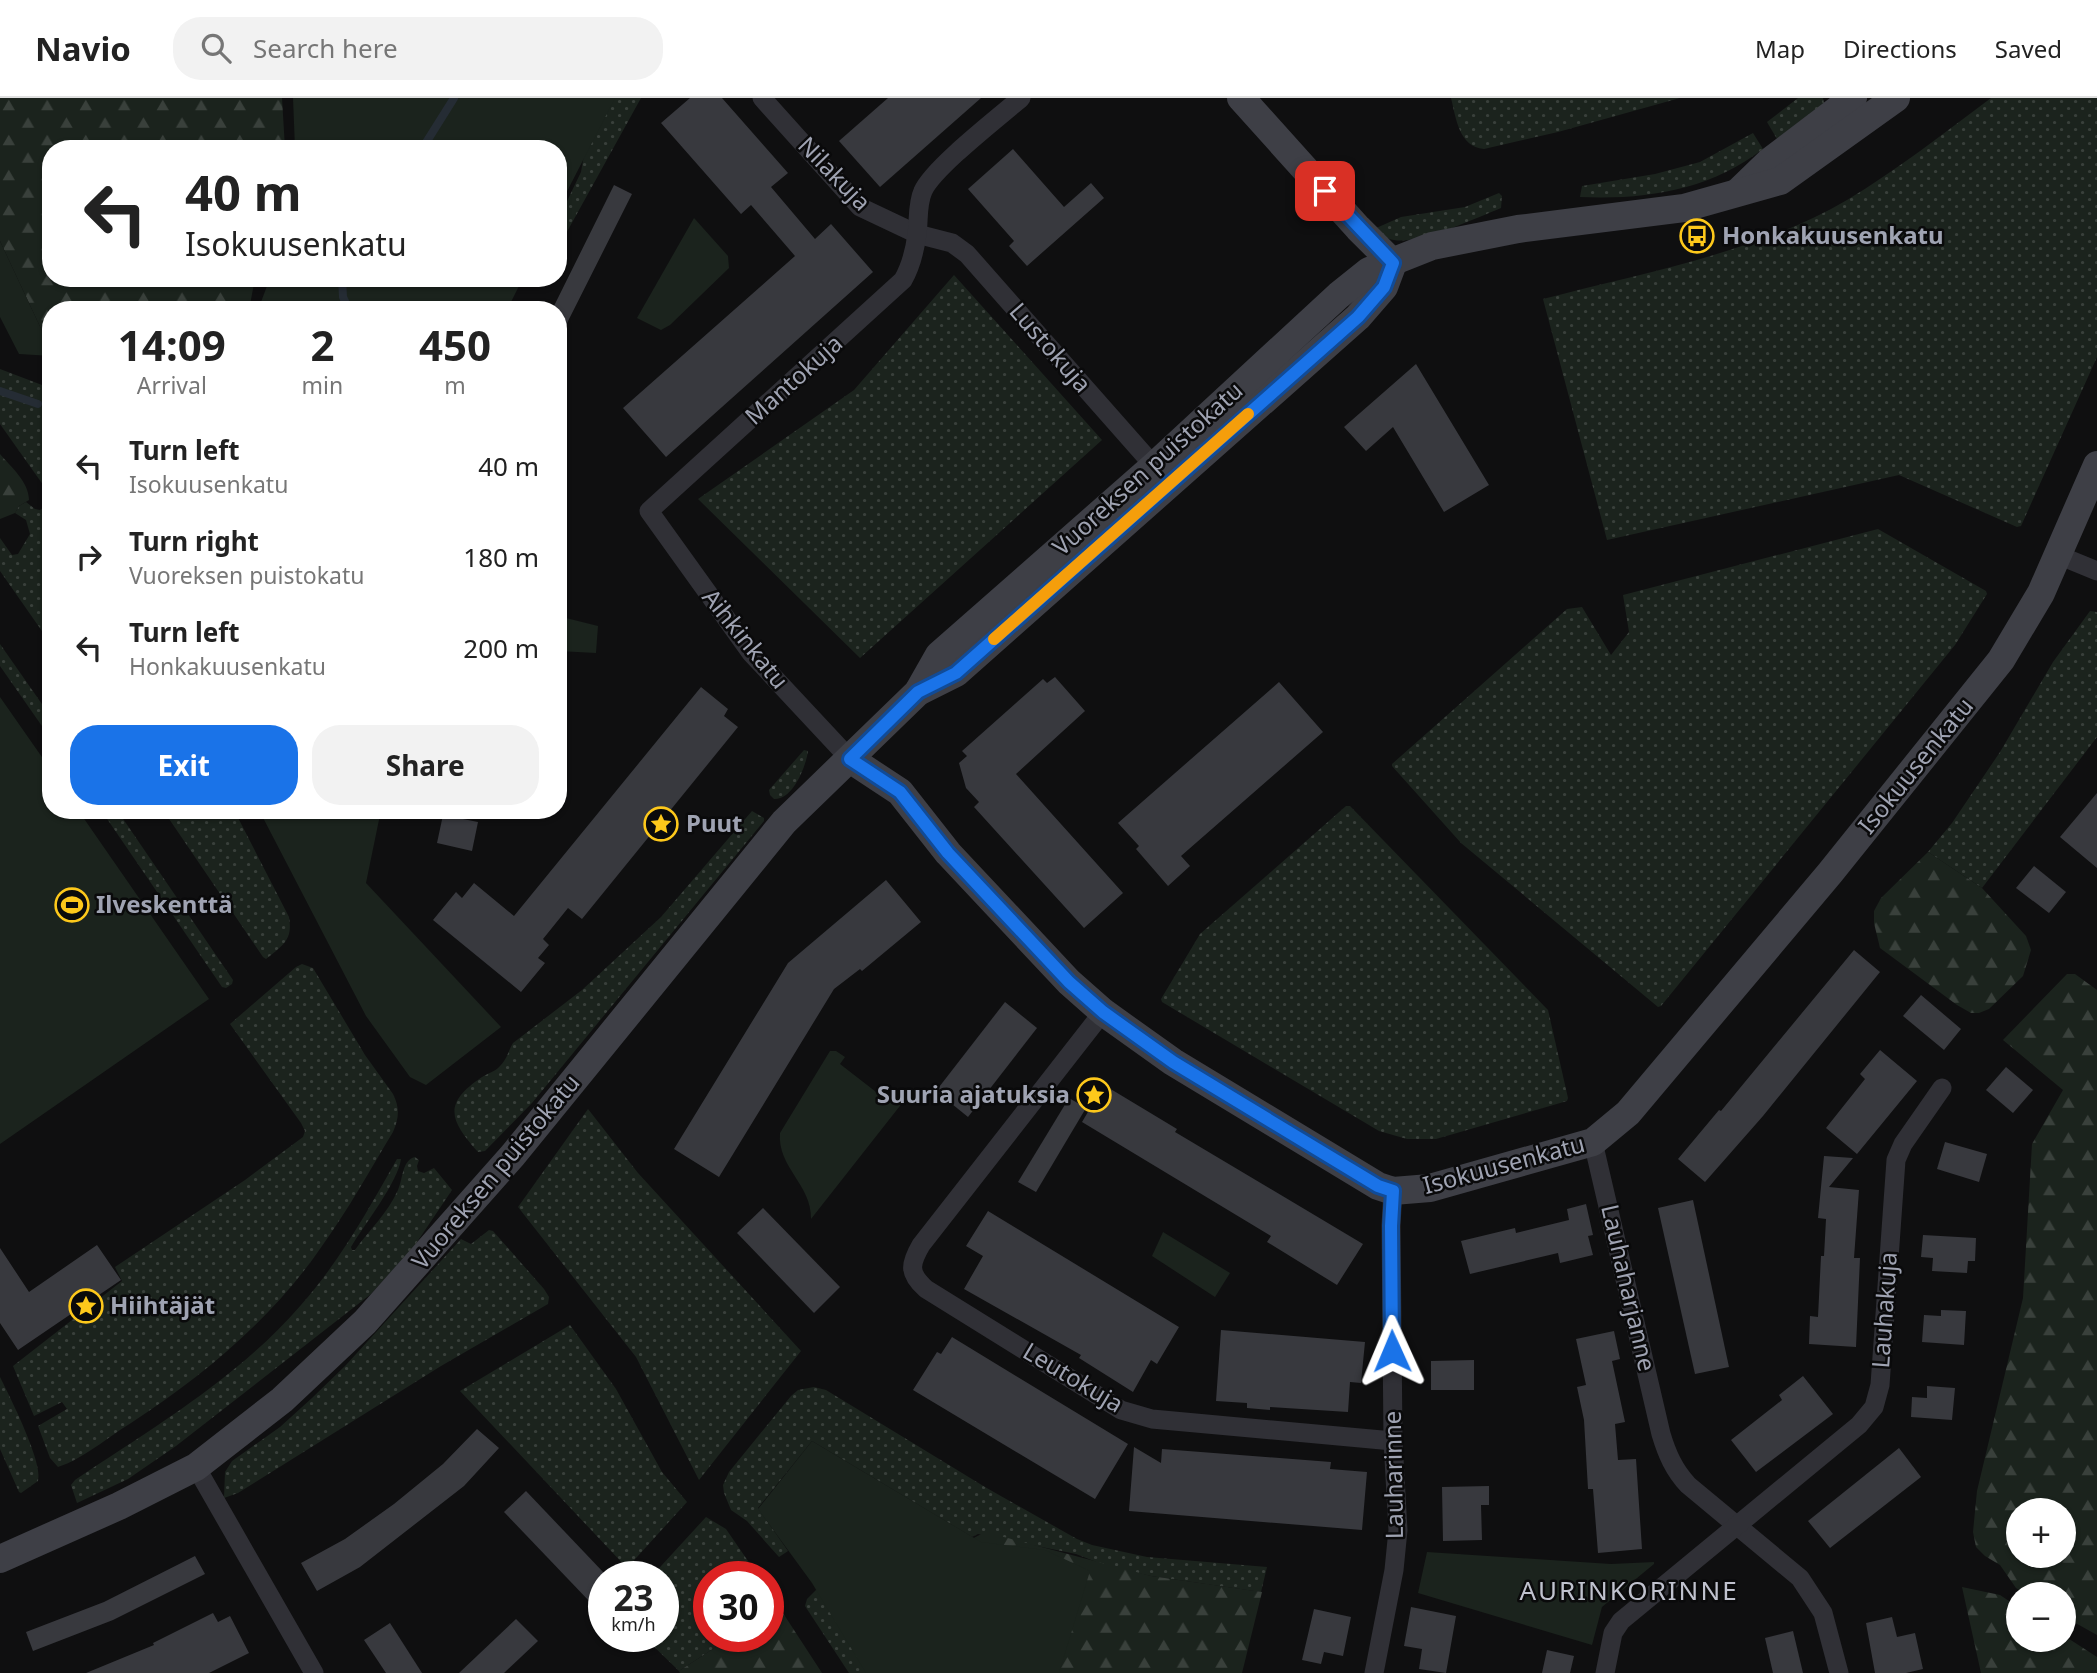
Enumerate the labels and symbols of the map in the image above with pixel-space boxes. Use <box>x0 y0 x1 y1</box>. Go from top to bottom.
street label: Nilakuja <box>791 129 879 217</box>
pin <box>1295 161 1355 221</box>
bus stop icon: Honkakuusenkatu <box>1678 217 1716 255</box>
place label: Honkakuusenkatu <box>1722 218 1944 251</box>
street label: Lustokuja <box>1003 295 1099 399</box>
street label: Mantokuja <box>737 326 849 431</box>
street label: Vuoreksen puistokatu <box>1045 373 1249 562</box>
street label: Aihkinkatu <box>696 581 797 695</box>
street label: Isokuusenkatu <box>1850 690 1980 840</box>
place icon: Puut <box>642 805 680 843</box>
place label: Puut <box>686 806 743 839</box>
sports icon: Ilveskenttä <box>53 886 91 924</box>
place label: Ilveskenttä <box>96 887 233 920</box>
street label: Vuoreksen puistokatu <box>403 1066 586 1276</box>
place icon: Suuria ajatuksia <box>1075 1076 1113 1114</box>
place label: Suuria ajatuksia <box>877 1077 1070 1110</box>
street label: Isokuusenkatu <box>1419 1126 1588 1201</box>
street label: Lauhaharjanne <box>1594 1201 1665 1374</box>
street label: Lauhakuja <box>1863 1251 1904 1369</box>
place icon: Hiihtäjät <box>67 1287 105 1325</box>
place label: Hiihtäjät <box>110 1288 215 1321</box>
position arrow <box>1355 1314 1429 1388</box>
street label: Leutokuja <box>1018 1334 1130 1420</box>
street label: Lauharinne <box>1375 1411 1410 1540</box>
speed limit sign: 30 <box>693 1561 784 1652</box>
district label: AURINKORINNE <box>1519 1572 1739 1608</box>

